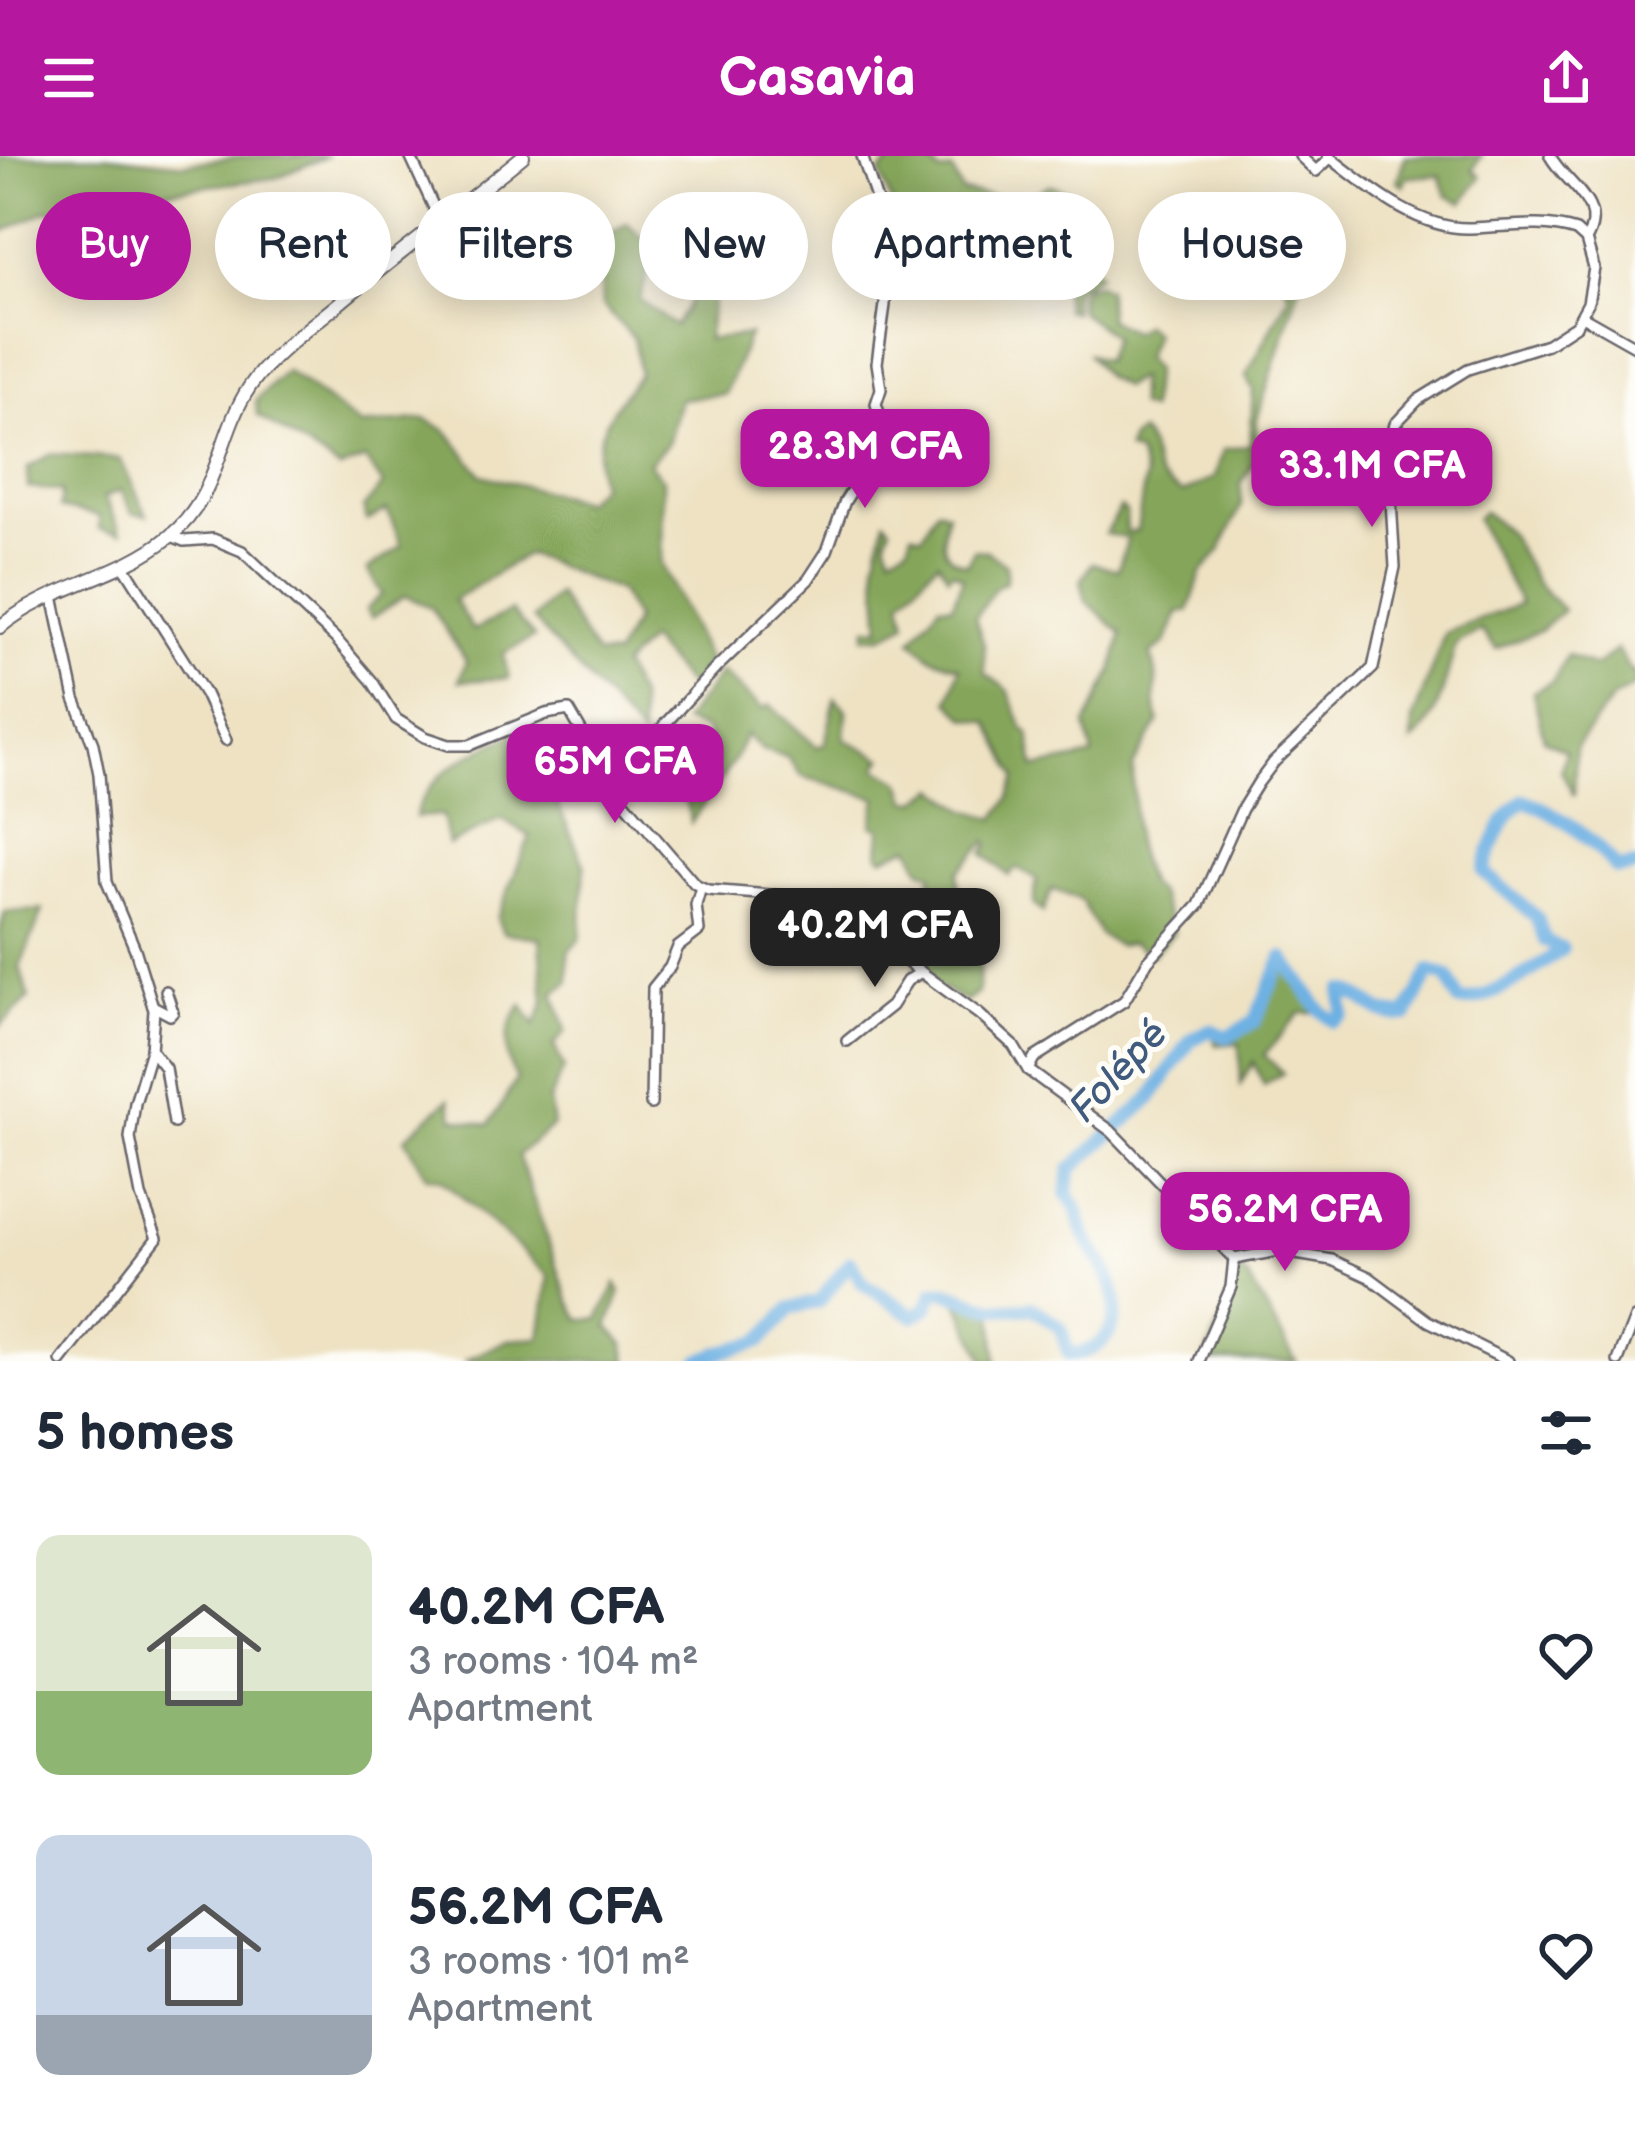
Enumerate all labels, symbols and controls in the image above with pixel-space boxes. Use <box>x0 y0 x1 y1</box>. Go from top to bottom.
icon: menu <box>36 45 102 111</box>
icon: share <box>1533 45 1599 111</box>
text: Casavia <box>719 46 916 111</box>
chip: Buy <box>36 192 191 300</box>
chip: Rent <box>215 192 391 300</box>
chip: Filters <box>415 192 615 300</box>
chip: New <box>639 192 808 300</box>
chip: Apartment <box>832 192 1114 300</box>
chip: House <box>1138 192 1346 300</box>
pin: 28.3M CFA <box>728 409 1002 511</box>
text: 28.3M CFA <box>768 424 962 471</box>
pin: 33.1M CFA <box>1235 428 1509 530</box>
text: 33.1M CFA <box>1278 443 1466 490</box>
pin: 65M CFA <box>504 724 726 826</box>
text: 65M CFA <box>534 739 696 786</box>
pin: 40.2M CFA <box>738 888 1012 990</box>
text: 40.2M CFA <box>777 903 973 950</box>
water label: Folépé <box>1060 1011 1178 1133</box>
pin: 56.2M CFA <box>1148 1172 1422 1274</box>
text: 56.2M CFA <box>1188 1187 1382 1234</box>
icon: filters <box>1533 1400 1599 1466</box>
text: 5 homes <box>36 1403 234 1464</box>
text: 40.2M CFA <box>408 1578 664 1639</box>
icon: home <box>132 1583 276 1727</box>
icon: heart <box>1533 1622 1599 1688</box>
text: 3 rooms · 104 m² <box>408 1639 699 1686</box>
text: Apartment <box>408 1686 592 1733</box>
text: 56.2M CFA <box>408 1878 663 1939</box>
icon: home <box>132 1883 276 2027</box>
icon: heart <box>1533 1922 1599 1988</box>
text: 3 rooms · 101 m² <box>408 1939 690 1986</box>
text: Apartment <box>408 1986 592 2033</box>

